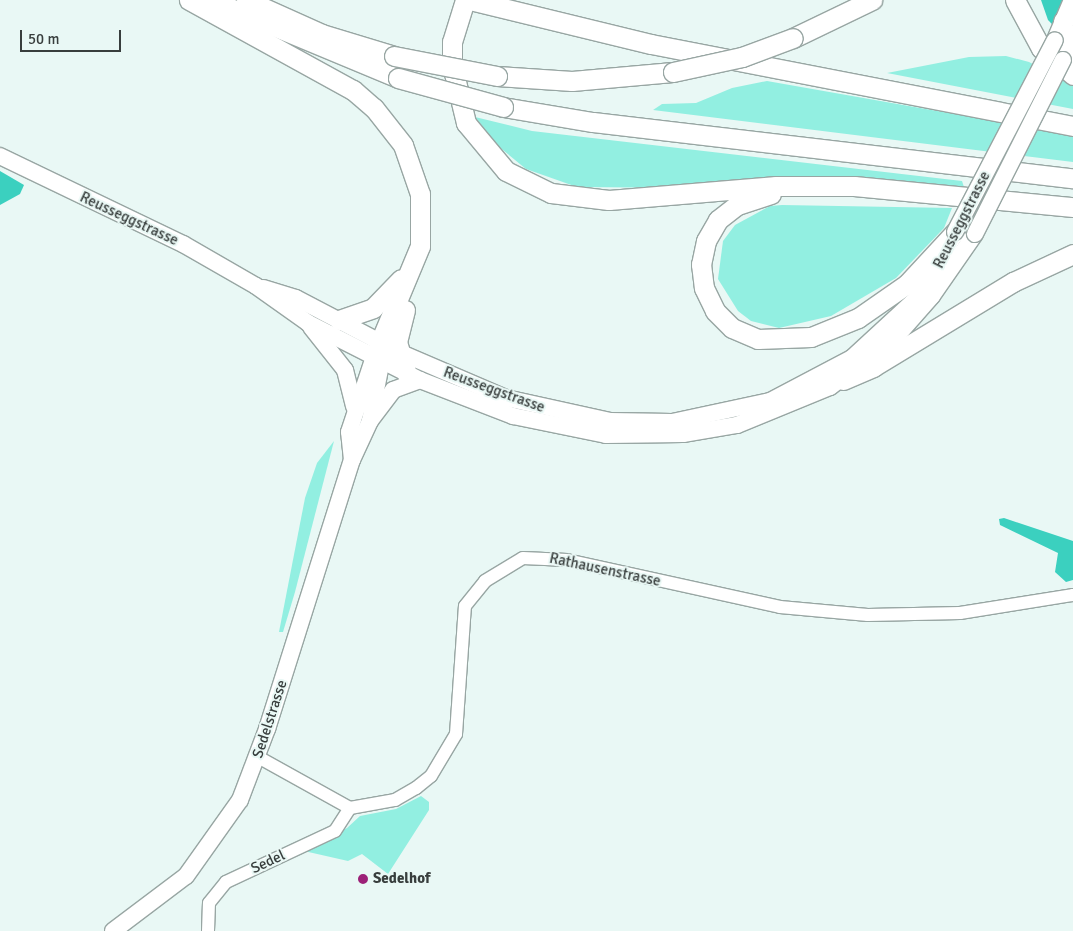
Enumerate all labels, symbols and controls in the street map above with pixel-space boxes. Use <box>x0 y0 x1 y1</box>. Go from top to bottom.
scale bar <box>22 20 124 52</box>
text: 50 m <box>28 30 59 48</box>
street label: Reusseggstrasse <box>930 168 994 272</box>
street label: Reusseggstrasse <box>77 188 181 250</box>
street label: Reusseggstrasse <box>441 363 547 417</box>
street label: Rathausenstrasse <box>548 549 662 591</box>
street label: Sedelstrasse <box>249 678 291 760</box>
street label: Sedel <box>248 846 288 878</box>
place label: Sedelhof <box>373 870 430 888</box>
marker: Sedelhof <box>357 873 369 885</box>

